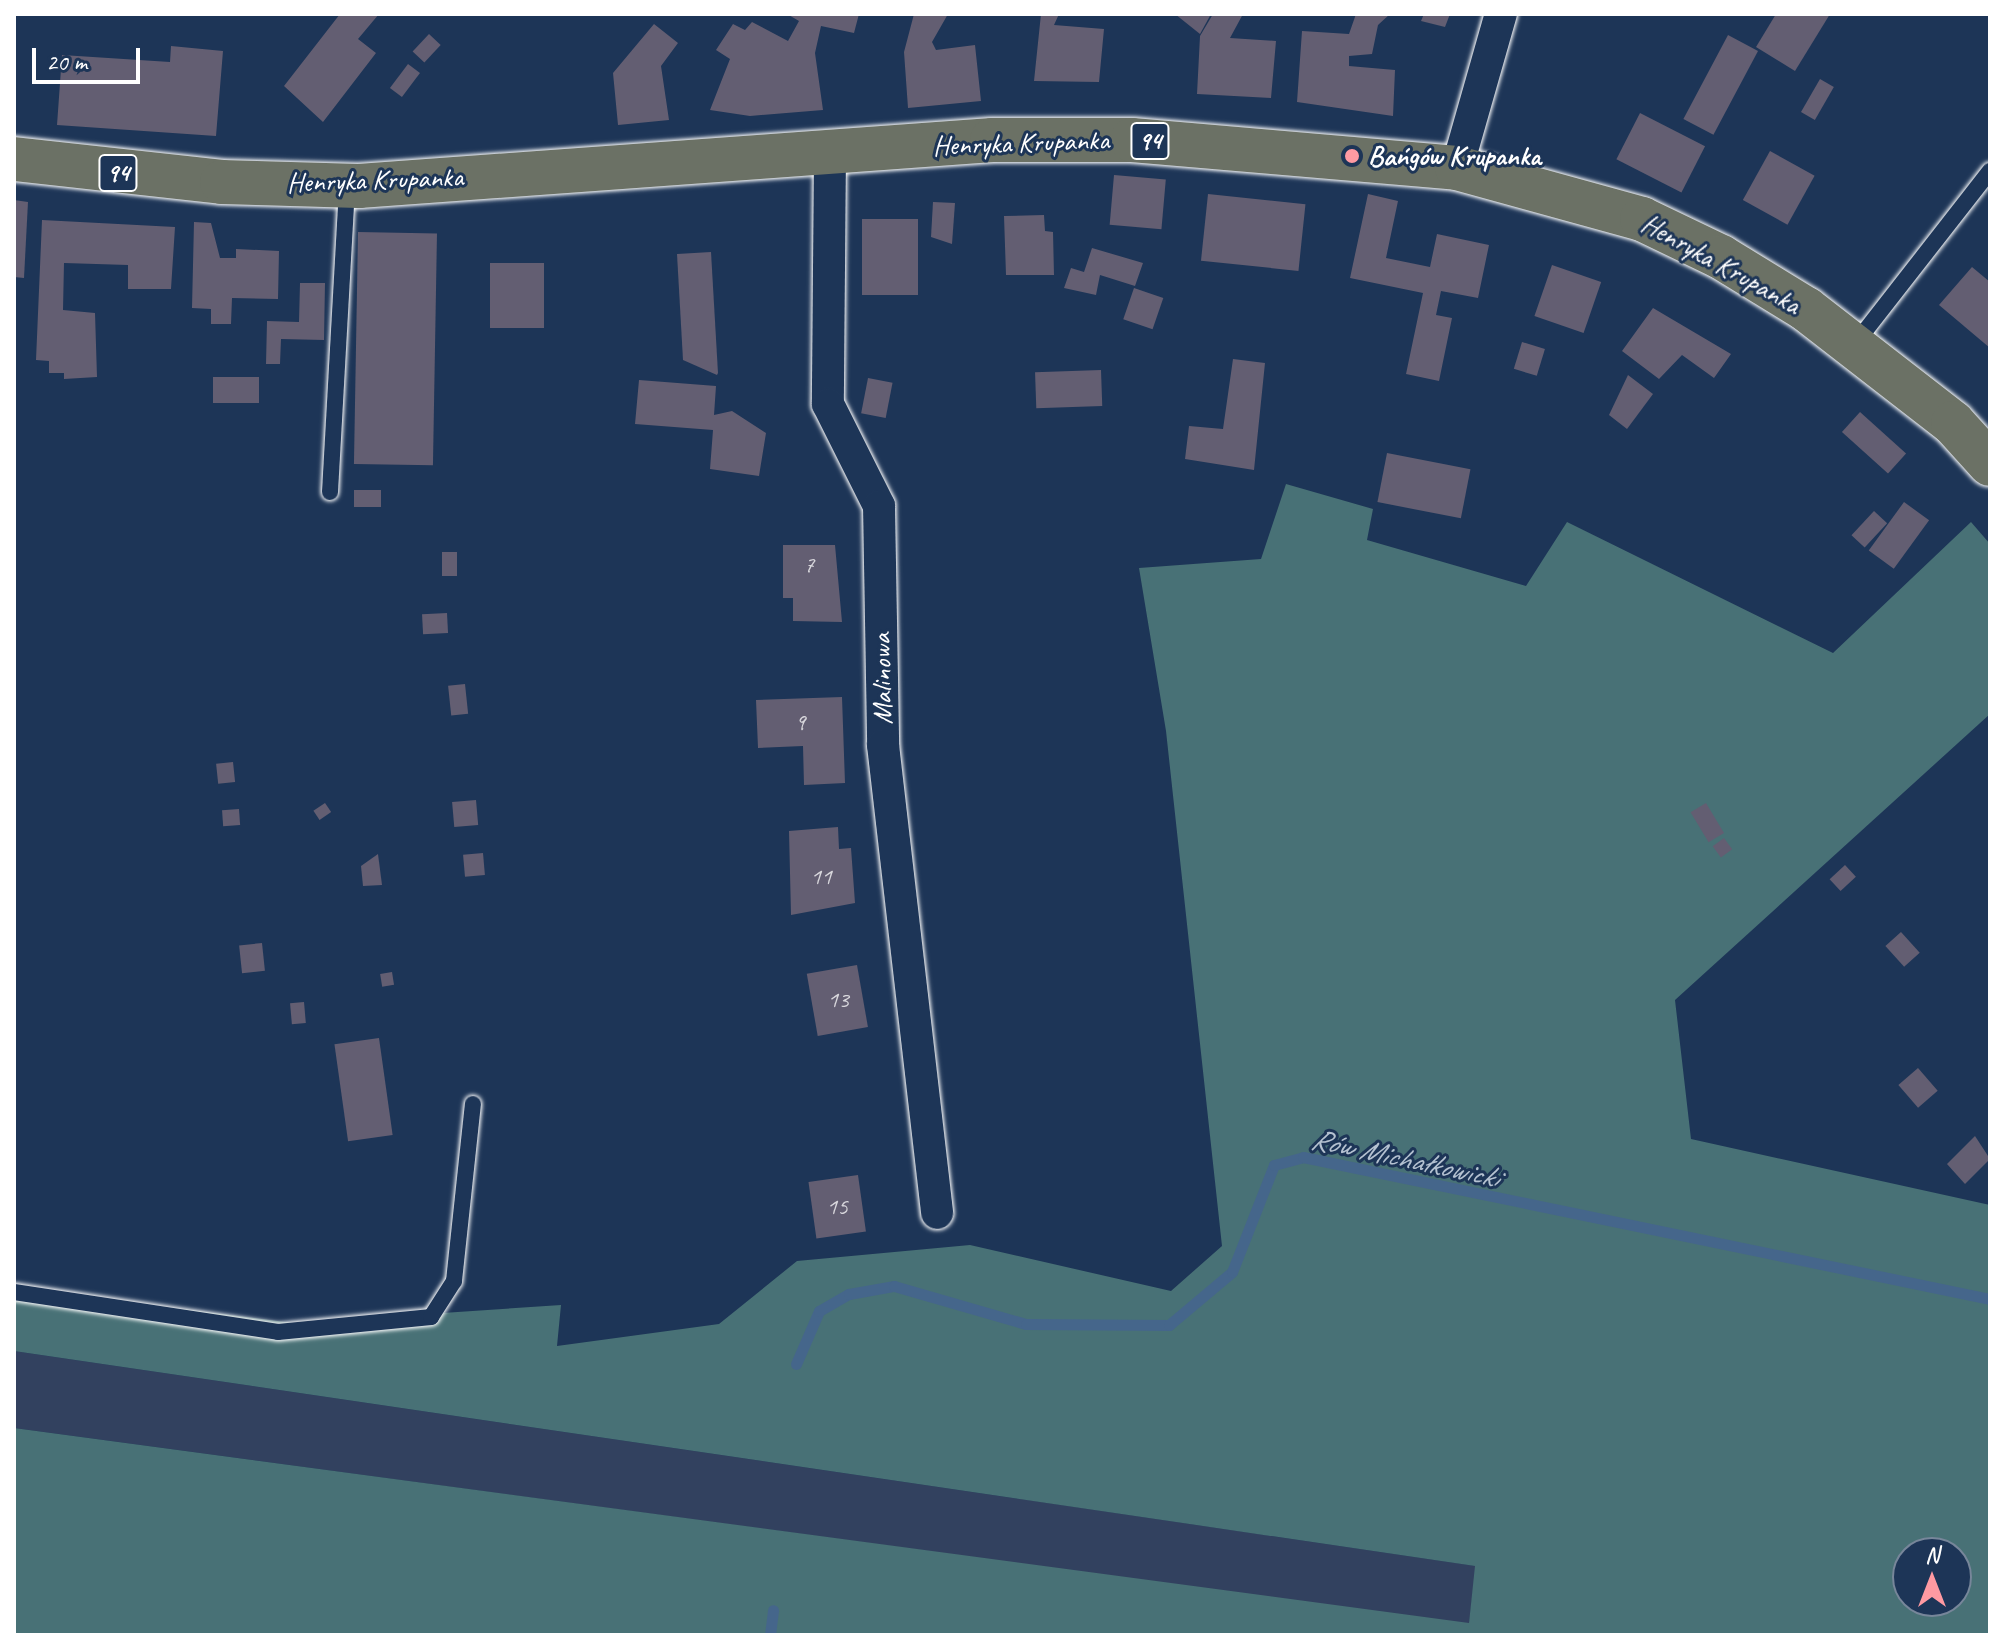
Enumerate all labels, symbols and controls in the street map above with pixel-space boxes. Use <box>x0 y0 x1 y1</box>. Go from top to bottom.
scale bar <box>36 32 144 82</box>
text: 20 m <box>46 47 87 77</box>
road number: 94 <box>1130 119 1170 163</box>
street label: Henryka Krupanka <box>933 123 1109 163</box>
place label: Bańgów Krupanka <box>1368 139 1541 173</box>
marker: Bańgów Krupanka <box>1343 147 1361 165</box>
road number: 94 <box>98 151 138 195</box>
street label: Henryka Krupanka <box>287 160 463 200</box>
street label: Henryka Krupanka <box>1636 207 1806 321</box>
house number: 7 <box>804 551 814 579</box>
street label: Malinowa <box>864 633 900 725</box>
house number: 9 <box>795 709 805 737</box>
house number: 11 <box>810 863 832 891</box>
house number: 13 <box>827 986 849 1014</box>
water label: Rów Michałkowicki <box>1308 1121 1502 1195</box>
house number: 15 <box>826 1193 848 1221</box>
north arrow <box>1892 1537 1972 1617</box>
text: N <box>1925 1541 1939 1569</box>

